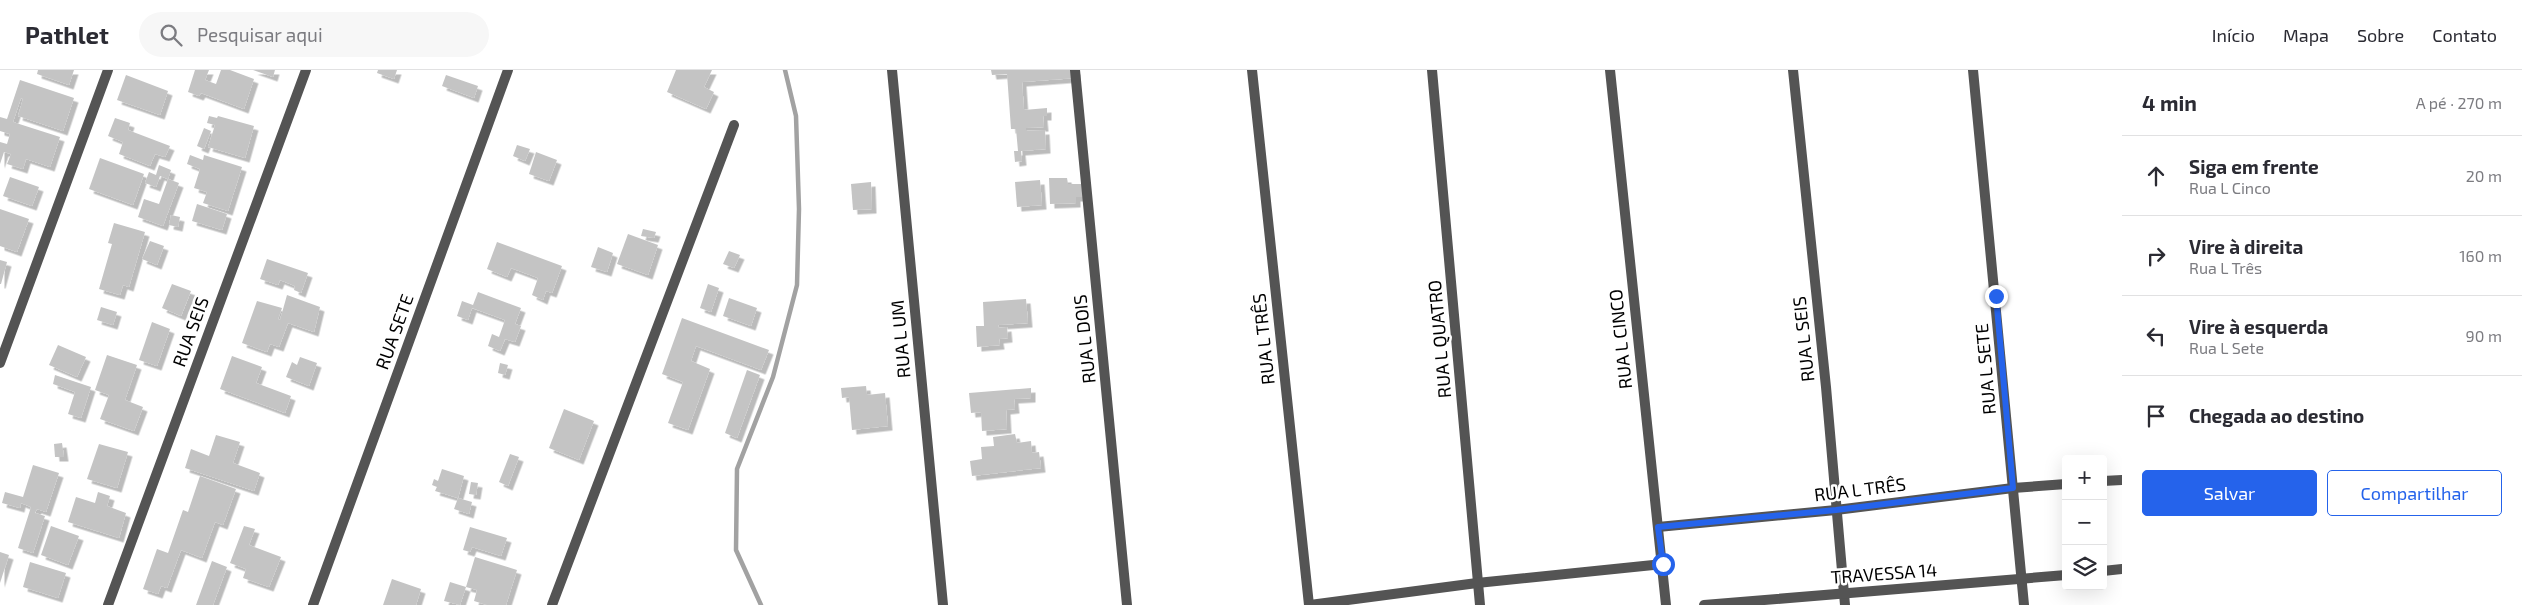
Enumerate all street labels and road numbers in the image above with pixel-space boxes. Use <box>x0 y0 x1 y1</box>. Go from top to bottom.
street label: RUA L QUATRO <box>1423 279 1455 399</box>
street label: RUA L CINCO <box>1604 288 1636 390</box>
street label: RUA SETE <box>370 291 418 372</box>
street label: RUA L TRÊS <box>1247 292 1279 386</box>
street label: RUA L DOIS <box>1068 293 1100 385</box>
street label: RUA SEIS <box>167 294 213 370</box>
street label: RUA L SEIS <box>1788 295 1818 383</box>
street label: RUA L UM <box>886 299 914 379</box>
street label: RUA L SETE <box>1970 323 2000 416</box>
street label: RUA L TRÊS <box>1813 472 1907 506</box>
street label: TRAVESSA 14 <box>1830 558 1938 588</box>

